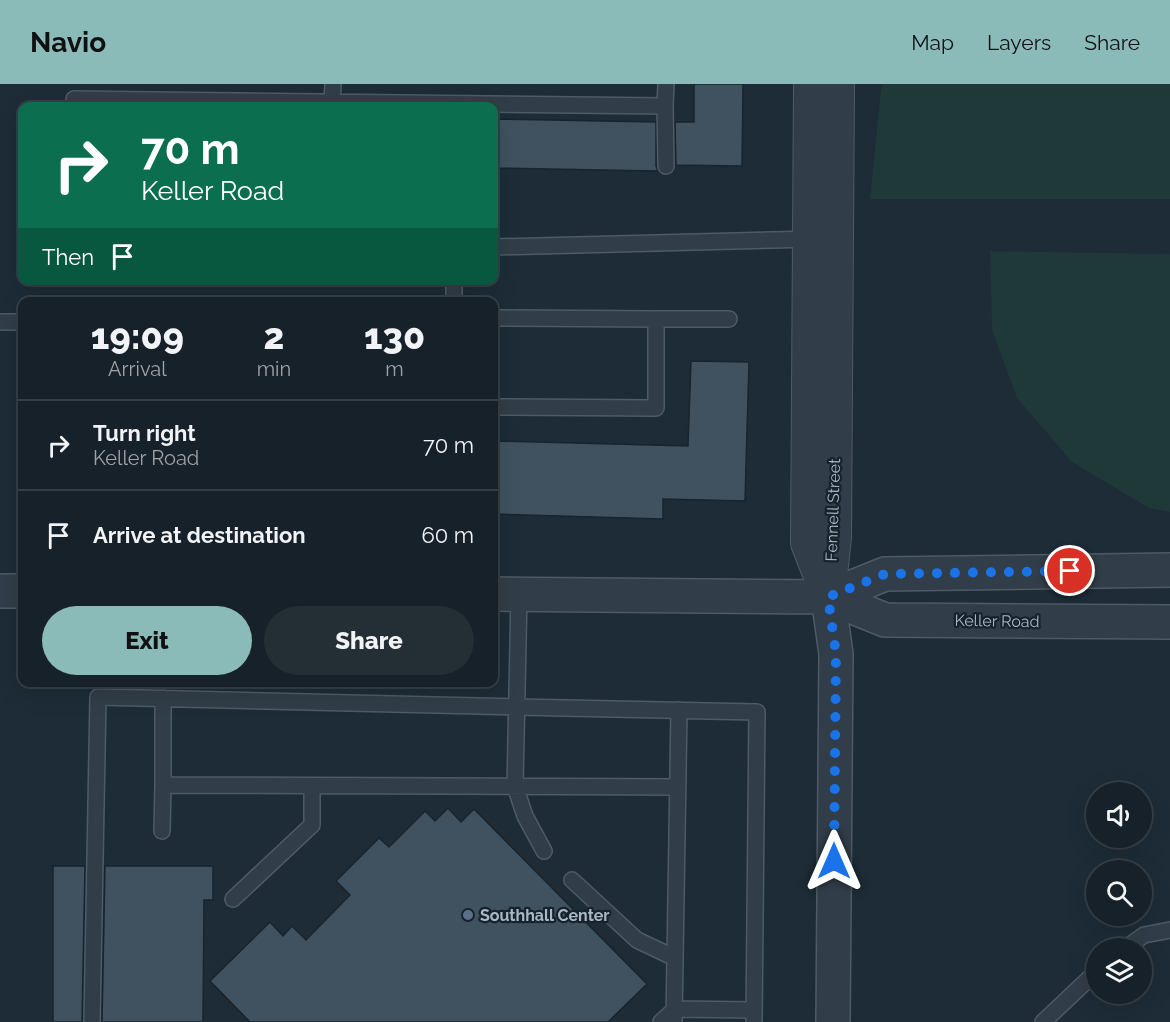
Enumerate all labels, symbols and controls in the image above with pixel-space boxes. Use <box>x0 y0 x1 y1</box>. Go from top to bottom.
text: Navio <box>30 26 106 59</box>
text: Map <box>911 30 954 55</box>
text: Layers <box>987 30 1051 55</box>
text: Share <box>1084 30 1140 55</box>
text: 70 m <box>141 125 240 174</box>
icon: right <box>42 126 120 204</box>
text: Keller Road <box>141 175 284 206</box>
icon: arrive <box>106 240 139 273</box>
text: Then <box>42 244 94 270</box>
text: 19:09 <box>91 315 184 357</box>
text: 2 <box>263 315 284 357</box>
text: 130 <box>364 315 425 357</box>
text: Arrival <box>108 357 167 381</box>
text: min <box>257 357 291 381</box>
text: m <box>385 357 404 381</box>
text: Turn right <box>93 420 196 446</box>
icon: right <box>42 429 75 462</box>
text: 70 m <box>423 432 474 458</box>
text: Keller Road <box>93 446 199 470</box>
street label: Fennell Street <box>822 458 844 562</box>
icon: arrive <box>42 519 75 552</box>
text: Arrive at destination <box>93 522 306 548</box>
text: 60 m <box>421 522 474 548</box>
pin <box>1044 545 1095 596</box>
icon: arrive <box>1053 554 1086 587</box>
button: Exit <box>42 606 252 675</box>
button: Share <box>264 606 474 675</box>
street label: Keller Road <box>954 611 1040 631</box>
map controls <box>1086 782 1152 1004</box>
button: sound <box>1086 782 1152 848</box>
position arrow <box>802 829 866 893</box>
button: search <box>1086 860 1152 926</box>
place label: Southhall Center <box>480 906 610 925</box>
marker: Southhall Center <box>461 908 475 922</box>
button: layers <box>1086 938 1152 1004</box>

